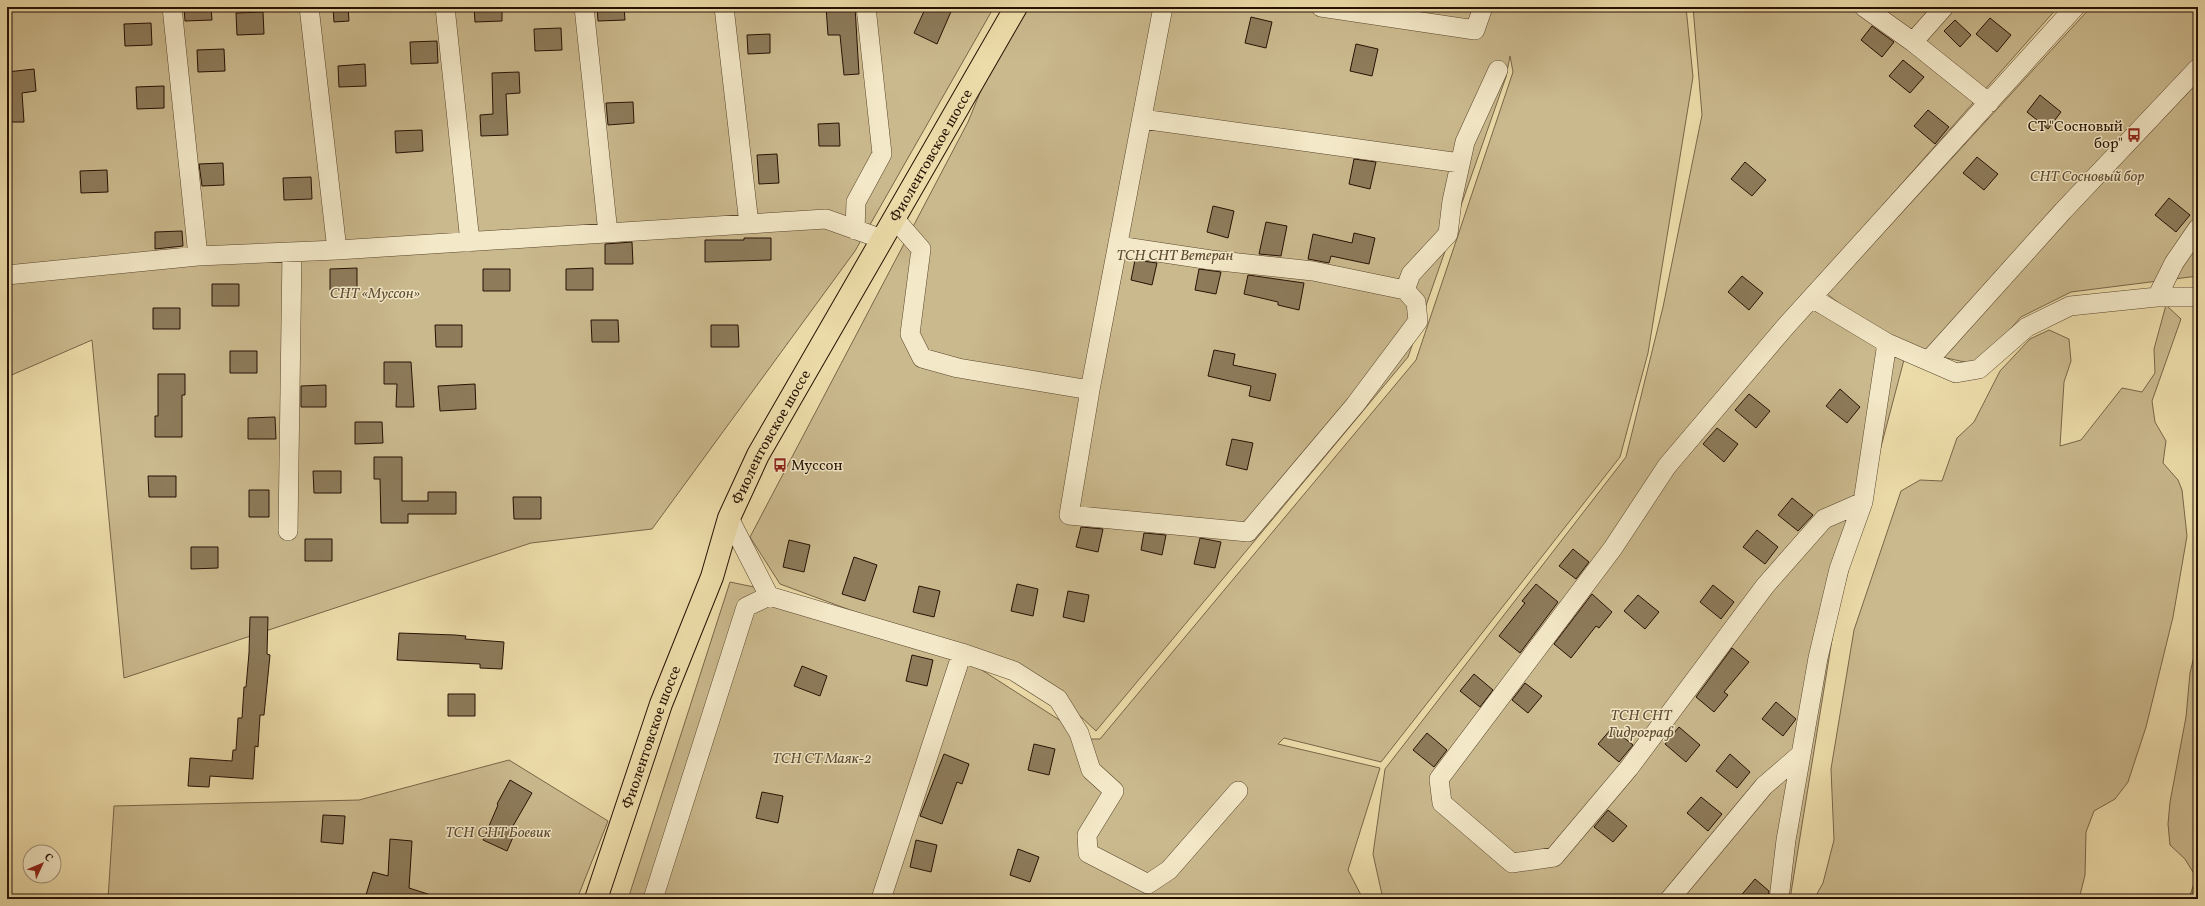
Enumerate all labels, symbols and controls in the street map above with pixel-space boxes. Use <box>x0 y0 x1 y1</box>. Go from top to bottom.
street label: Фиолентовское шоссе <box>885 86 979 226</box>
place label: СТ "Сосновый бор" <box>2028 117 2123 155</box>
bus stop icon: СТ "Сосновый бор" <box>2126 127 2142 143</box>
park label: СНТ Сосновый бор <box>2030 167 2144 188</box>
park label: ТСН СНТ Ветеран <box>1117 246 1234 267</box>
park label: СНТ «Муссон» <box>330 284 421 305</box>
street label: Фиолентовское шоссе <box>728 366 817 508</box>
place label: Муссон <box>791 456 843 477</box>
bus stop icon: Муссон <box>772 457 788 473</box>
street label: Фиолентовское шоссе <box>618 663 687 812</box>
park label: ТСН СНТ Гидрограф <box>1608 706 1674 744</box>
park label: ТСН СТ Маяк-2 <box>773 749 871 770</box>
park label: ТСН СНТ Боевик <box>445 823 552 844</box>
north arrow <box>22 844 62 884</box>
text: С <box>40 850 56 866</box>

